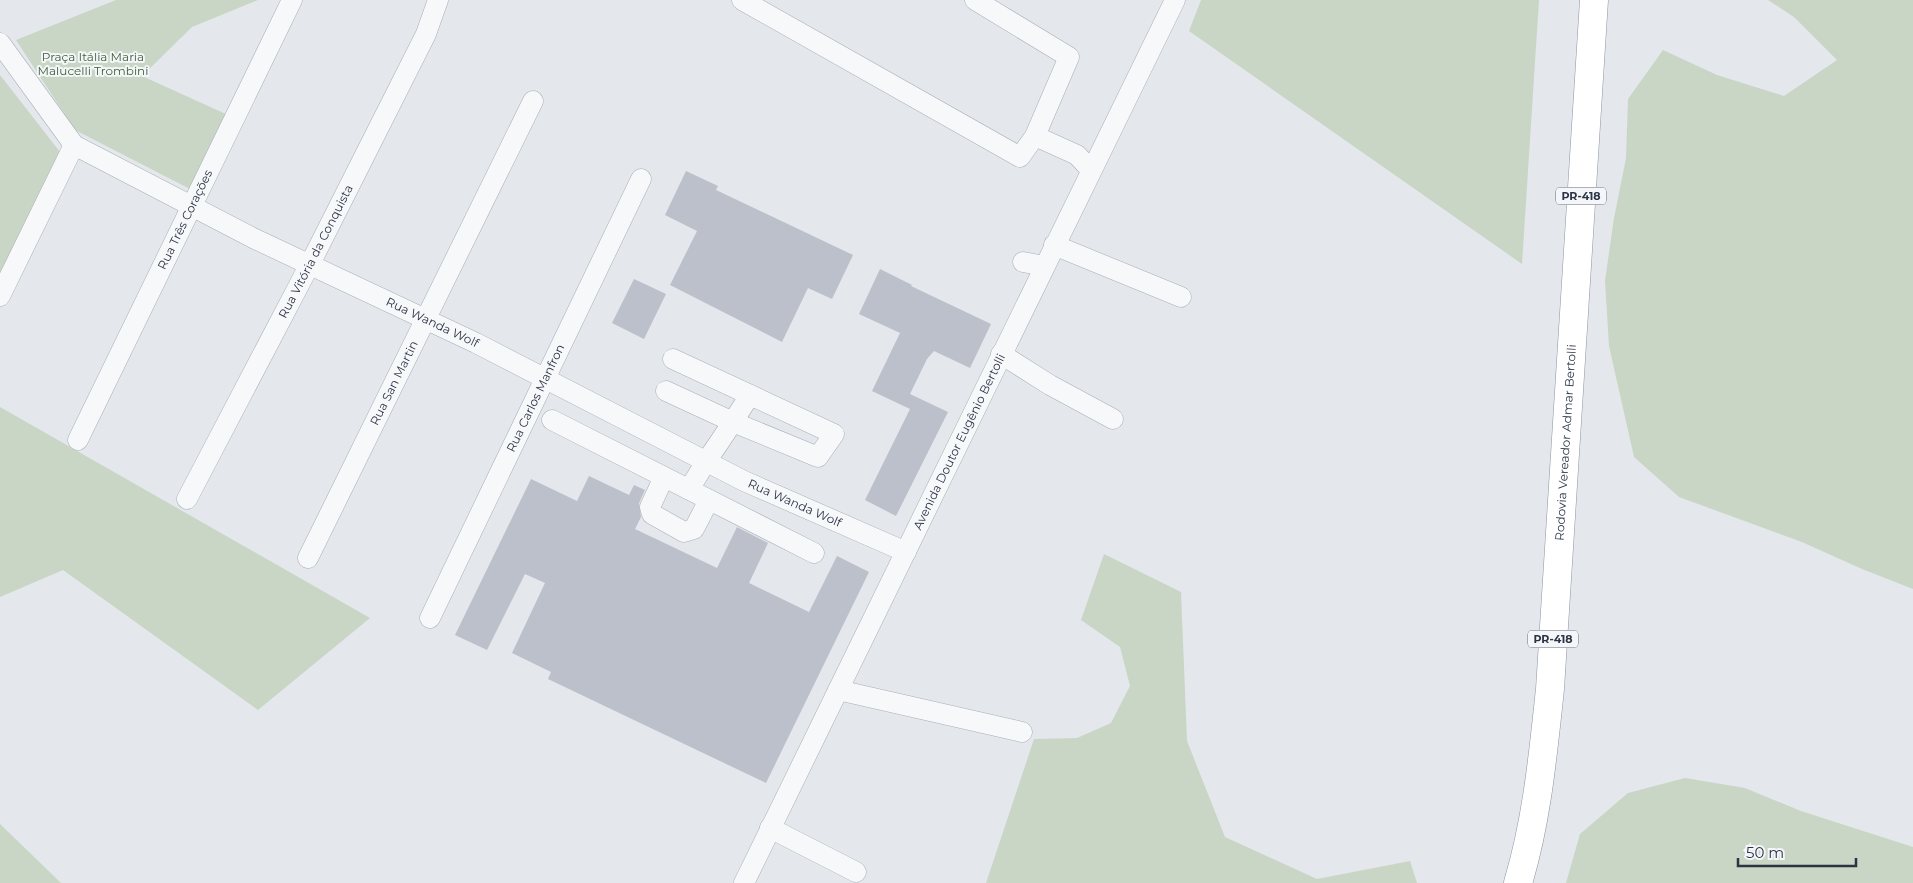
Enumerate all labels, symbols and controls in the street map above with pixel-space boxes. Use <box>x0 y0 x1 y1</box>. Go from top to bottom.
park label: Praça Itália Maria Malucelli Trombini <box>38 49 148 78</box>
street label: Rua Três Corações <box>154 167 215 272</box>
street label: Rua Vitória da Conquista <box>275 182 356 321</box>
road number: PR-418 <box>1556 188 1606 205</box>
street label: Rua Wanda Wolf <box>384 294 482 351</box>
street label: Rua San Martin <box>367 338 421 428</box>
street label: Rua Carlos Manfron <box>503 341 568 454</box>
street label: Rodovia Vereador Admar Bertolli <box>1551 344 1579 541</box>
street label: Avenida Doutor Eugênio Bertolli <box>910 351 1008 532</box>
street label: Rua Wanda Wolf <box>746 476 845 530</box>
road number: PR-418 <box>1528 630 1578 648</box>
scale bar <box>1738 836 1856 868</box>
text: 50 m <box>1746 843 1784 862</box>

